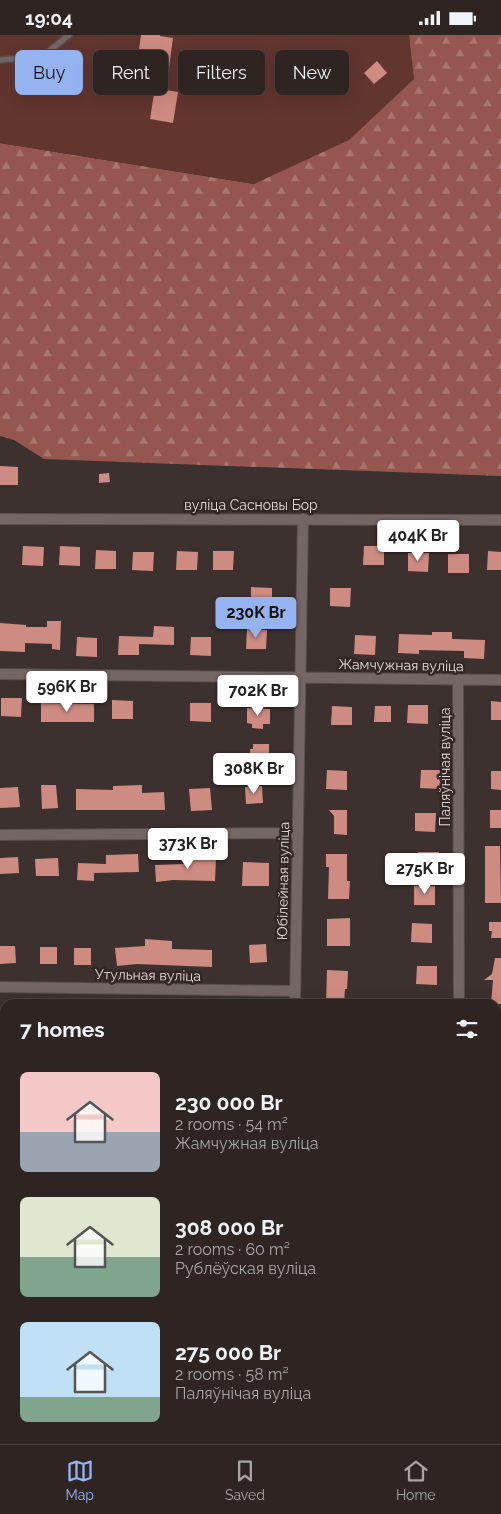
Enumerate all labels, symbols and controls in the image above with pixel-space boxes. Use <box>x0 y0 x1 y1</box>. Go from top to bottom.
text: 19:04 <box>25 7 73 29</box>
chip: Buy <box>15 50 83 95</box>
chip: Rent <box>93 50 168 95</box>
chip: Filters <box>178 50 265 95</box>
chip: New <box>275 50 349 95</box>
street label: вуліца Сасновы Бор <box>184 497 318 513</box>
pin: 404K Br <box>372 519 464 562</box>
text: 404K Br <box>388 526 448 545</box>
pin: 230K Br <box>210 597 302 639</box>
text: 230K Br <box>226 603 286 622</box>
street label: Жамчужная вуліца <box>338 656 464 674</box>
pin: 596K Br <box>21 671 113 713</box>
pin: 702K Br <box>212 675 304 717</box>
text: 596K Br <box>37 677 97 696</box>
text: 702K Br <box>228 681 288 700</box>
street label: Паляўнічая вуліца <box>437 707 453 827</box>
pin: 308K Br <box>208 753 300 795</box>
text: 308K Br <box>224 759 284 778</box>
street label: Юбілейная вуліца <box>274 822 292 940</box>
pin: 373K Br <box>142 827 234 870</box>
text: 373K Br <box>159 834 217 853</box>
pin: 275K Br <box>379 853 471 895</box>
text: 275K Br <box>396 859 454 878</box>
street label: Утульная вуліца <box>95 966 201 984</box>
icon: filters <box>453 1015 481 1043</box>
text: 7 homes <box>20 1017 105 1042</box>
text: 230 000 Br <box>175 1090 283 1115</box>
icon: home <box>60 1092 120 1152</box>
text: 2 rooms · 54 m² <box>175 1115 288 1134</box>
text: Жамчужная вуліца <box>175 1134 318 1153</box>
text: 308 000 Br <box>175 1215 283 1240</box>
icon: home <box>60 1217 120 1277</box>
text: 2 rooms · 60 m² <box>175 1240 290 1259</box>
text: Рублёўская вуліца <box>175 1259 316 1278</box>
text: 275 000 Br <box>175 1340 281 1365</box>
icon: home <box>60 1342 120 1402</box>
text: 2 rooms · 58 m² <box>175 1365 289 1384</box>
text: Паляўнічая вуліца <box>175 1384 311 1403</box>
tab: Map <box>65 1457 94 1503</box>
tab: Saved <box>225 1457 265 1503</box>
tab: Home <box>396 1457 436 1503</box>

